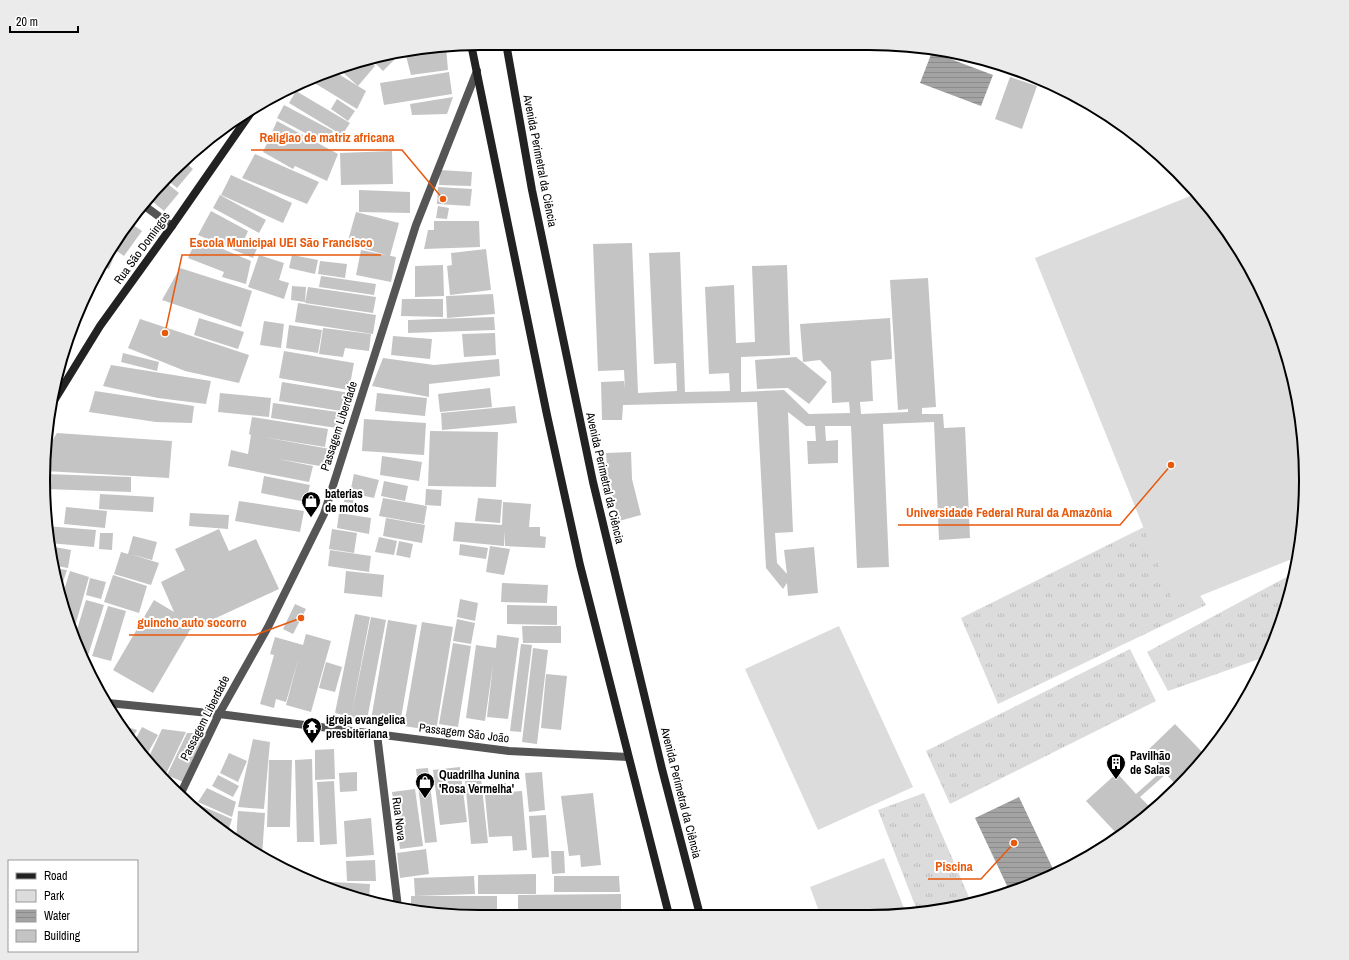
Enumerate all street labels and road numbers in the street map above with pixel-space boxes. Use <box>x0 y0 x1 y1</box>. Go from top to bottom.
street label: Avenida Perimetral da Ciência <box>519 93 561 229</box>
street label: Rua São Domingos <box>110 208 174 287</box>
street label: Passagem Liberdade <box>317 379 361 473</box>
street label: Avenida Perimetral da Ciência <box>582 410 628 546</box>
street label: Passagem Liberdade <box>177 673 233 763</box>
street label: Passagem São João <box>418 720 510 746</box>
street label: Avenida Perimetral da Ciência <box>657 725 705 861</box>
street label: Rua Nova <box>388 796 410 842</box>

